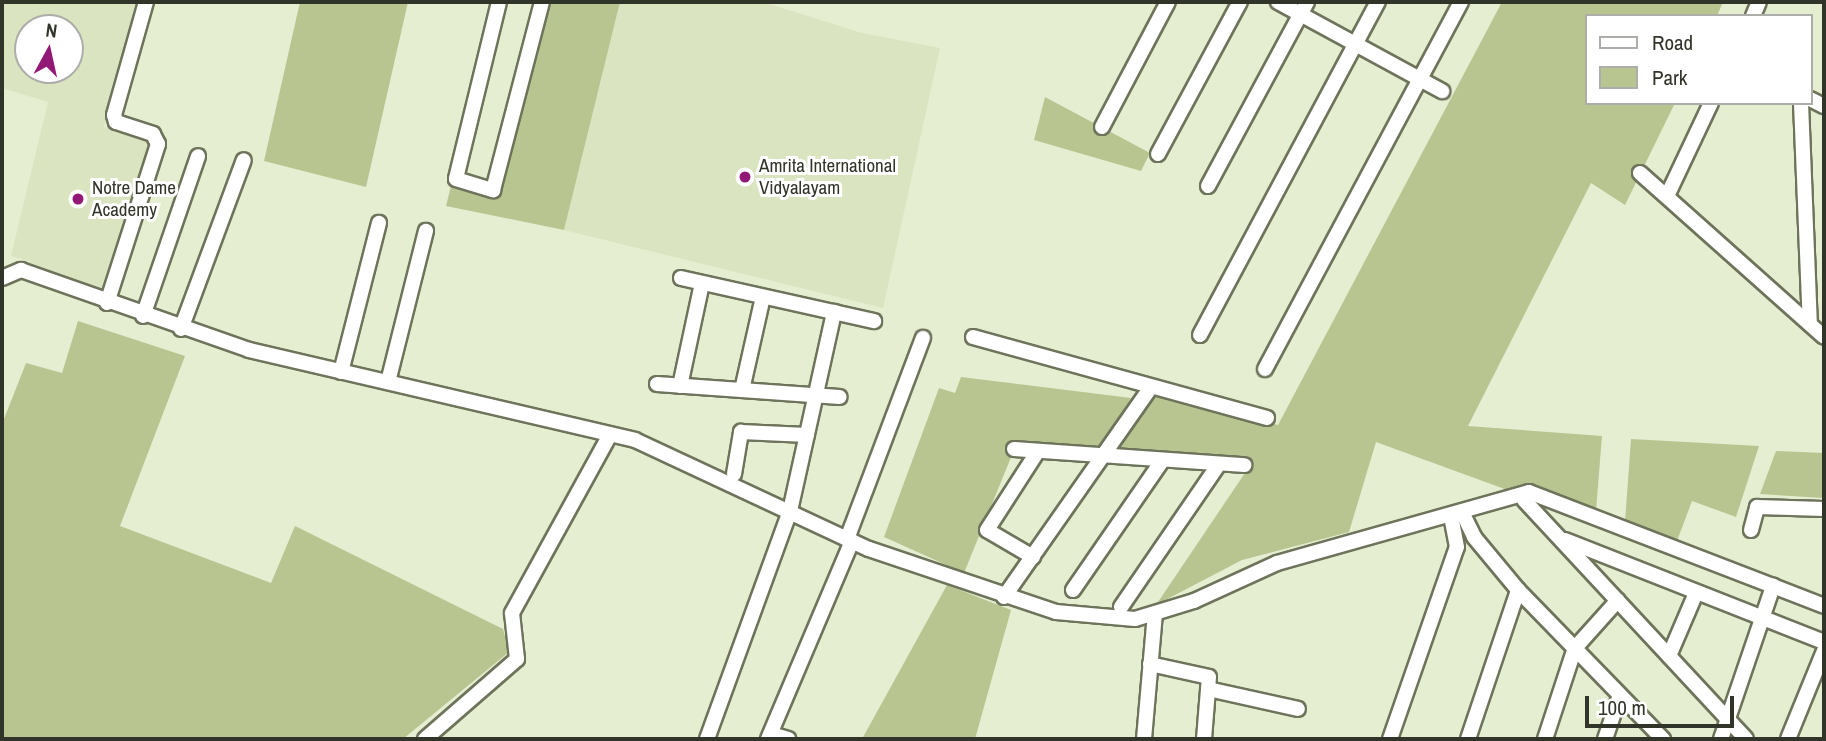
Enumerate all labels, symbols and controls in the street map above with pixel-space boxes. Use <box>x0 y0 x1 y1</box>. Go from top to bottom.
north arrow <box>14 14 84 84</box>
legend <box>1584 14 1812 105</box>
text: N <box>44 17 59 44</box>
text: Road <box>1652 28 1693 57</box>
text: Park <box>1652 63 1687 92</box>
place label: Amrita International Vidyalayam <box>759 155 896 199</box>
marker: Amrita International Vidyalayam <box>737 169 753 185</box>
place label: Notre Dame Academy <box>92 177 176 221</box>
marker: Notre Dame Academy <box>70 191 86 207</box>
scale bar <box>1588 682 1737 726</box>
text: 100 m <box>1598 693 1646 722</box>

